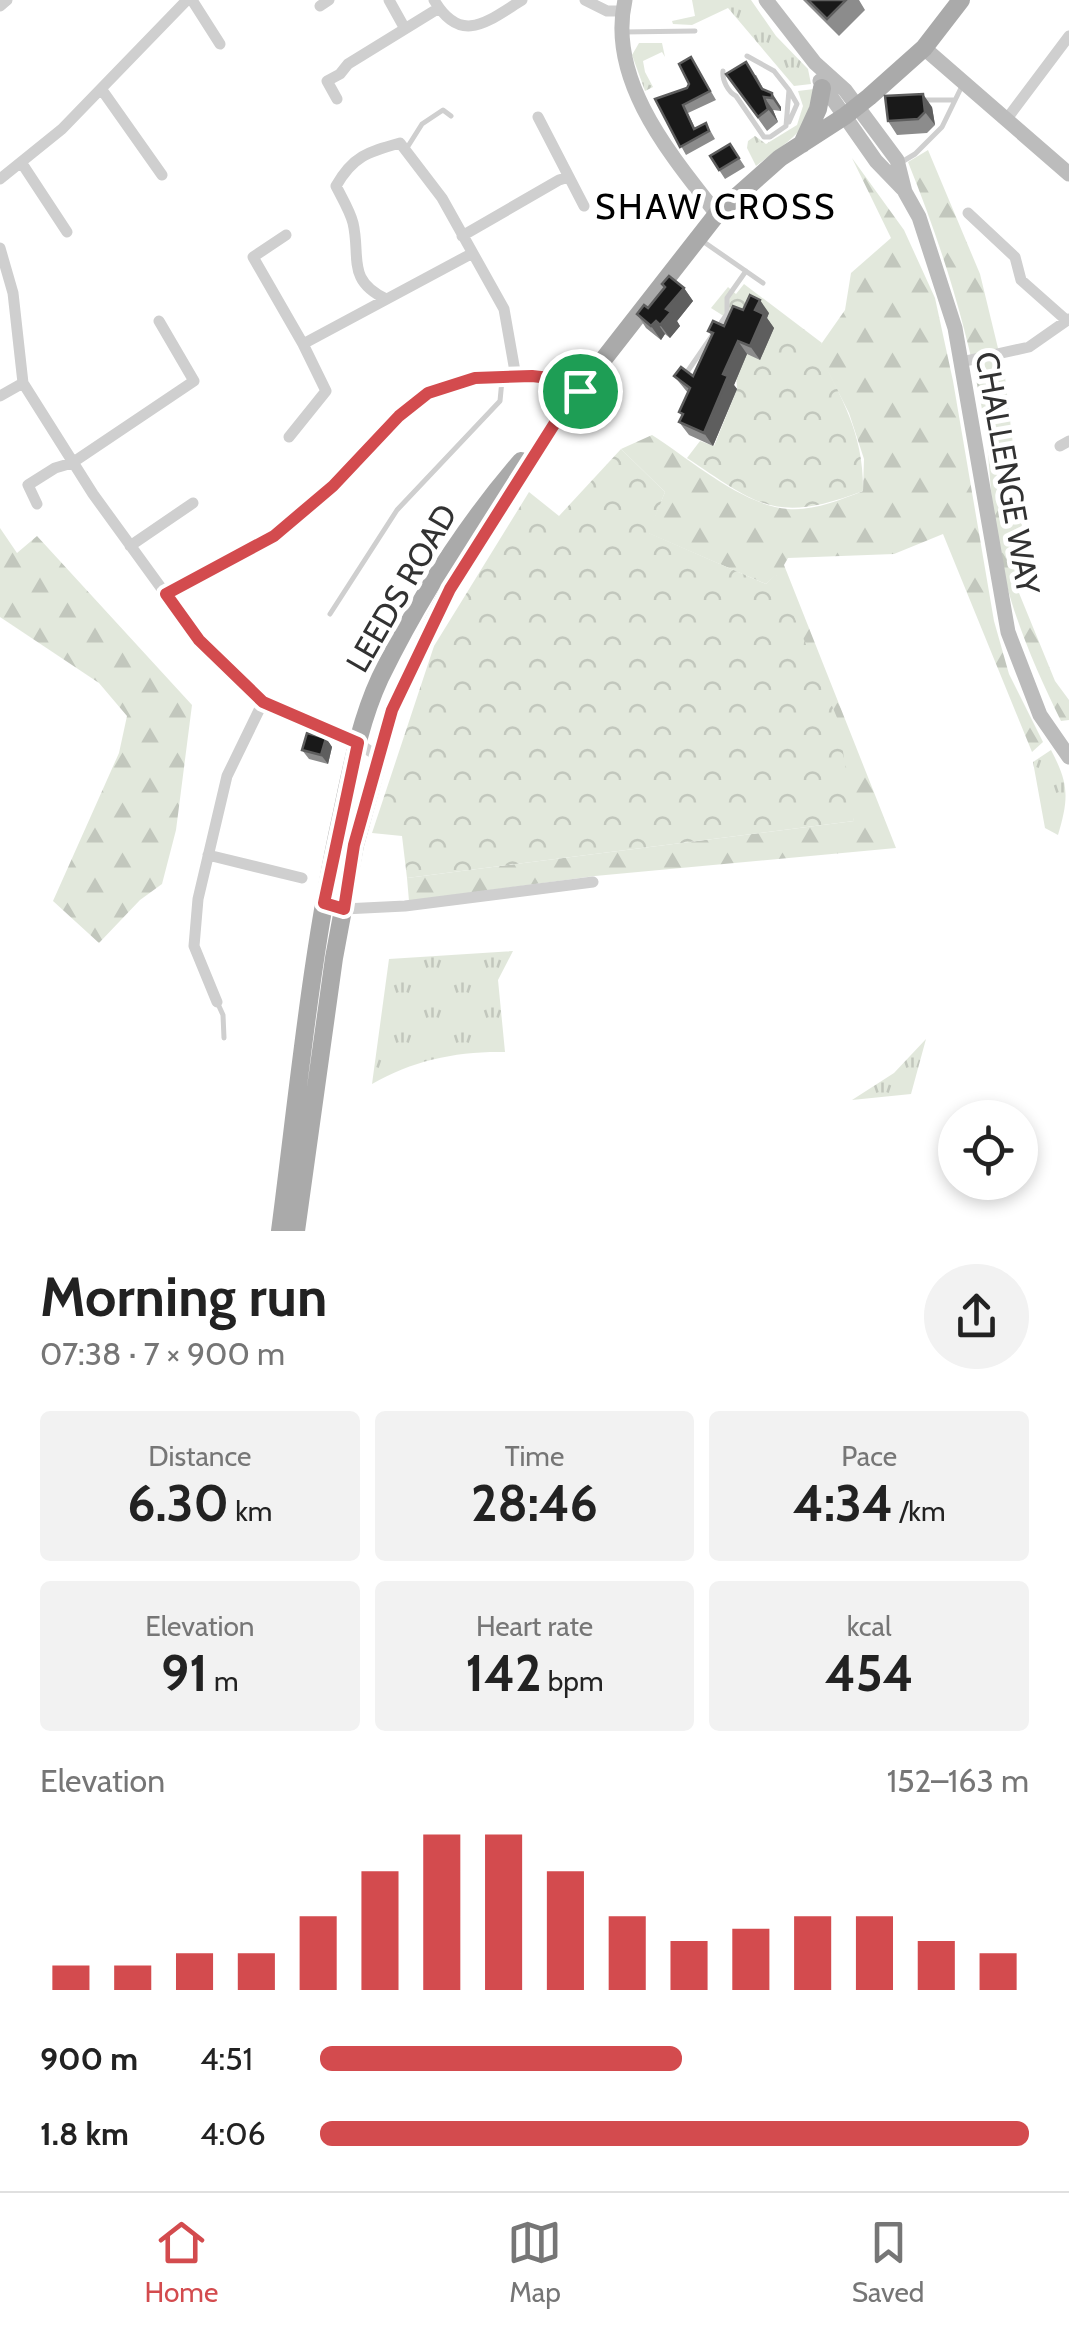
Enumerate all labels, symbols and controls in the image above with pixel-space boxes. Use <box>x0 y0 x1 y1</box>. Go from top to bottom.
district label: SHAW CROSS <box>595 185 837 228</box>
pin <box>538 349 623 434</box>
street label: CHALLENGE WAY <box>967 349 1049 598</box>
icon: arrive <box>553 364 608 419</box>
street label: LEEDS ROAD <box>337 497 465 679</box>
map controls <box>938 1100 1038 1200</box>
button: locate <box>938 1100 1038 1200</box>
text: Morning run <box>40 1263 327 1330</box>
button: share <box>924 1264 1029 1369</box>
text: 07:38 · 7 × 900 m <box>40 1334 285 1373</box>
text: Distance <box>148 1439 251 1473</box>
text: Time <box>505 1439 564 1473</box>
text: Pace <box>841 1439 897 1473</box>
text: 6.30 <box>127 1473 229 1534</box>
text: 28:46 <box>471 1473 598 1534</box>
text: 4:34 <box>793 1473 893 1534</box>
text: km <box>229 1494 272 1528</box>
text: /km <box>893 1494 945 1528</box>
text: Elevation <box>145 1609 255 1643</box>
text: Heart rate <box>476 1609 593 1643</box>
text: kcal <box>847 1609 892 1643</box>
text: 91 <box>161 1643 208 1704</box>
text: 142 <box>466 1643 541 1704</box>
text: 454 <box>825 1643 914 1704</box>
text: m <box>208 1664 239 1698</box>
text: bpm <box>541 1664 603 1698</box>
text: Elevation <box>40 1761 165 1800</box>
text: 152–163 m <box>887 1761 1029 1800</box>
text: 900 m <box>40 2039 138 2078</box>
text: 4:51 <box>200 2039 253 2078</box>
text: 1.8 km <box>40 2114 129 2153</box>
text: 4:06 <box>200 2114 266 2153</box>
tab: Home <box>145 2215 218 2309</box>
tab: Map <box>507 2215 562 2309</box>
tab: Saved <box>852 2215 924 2309</box>

